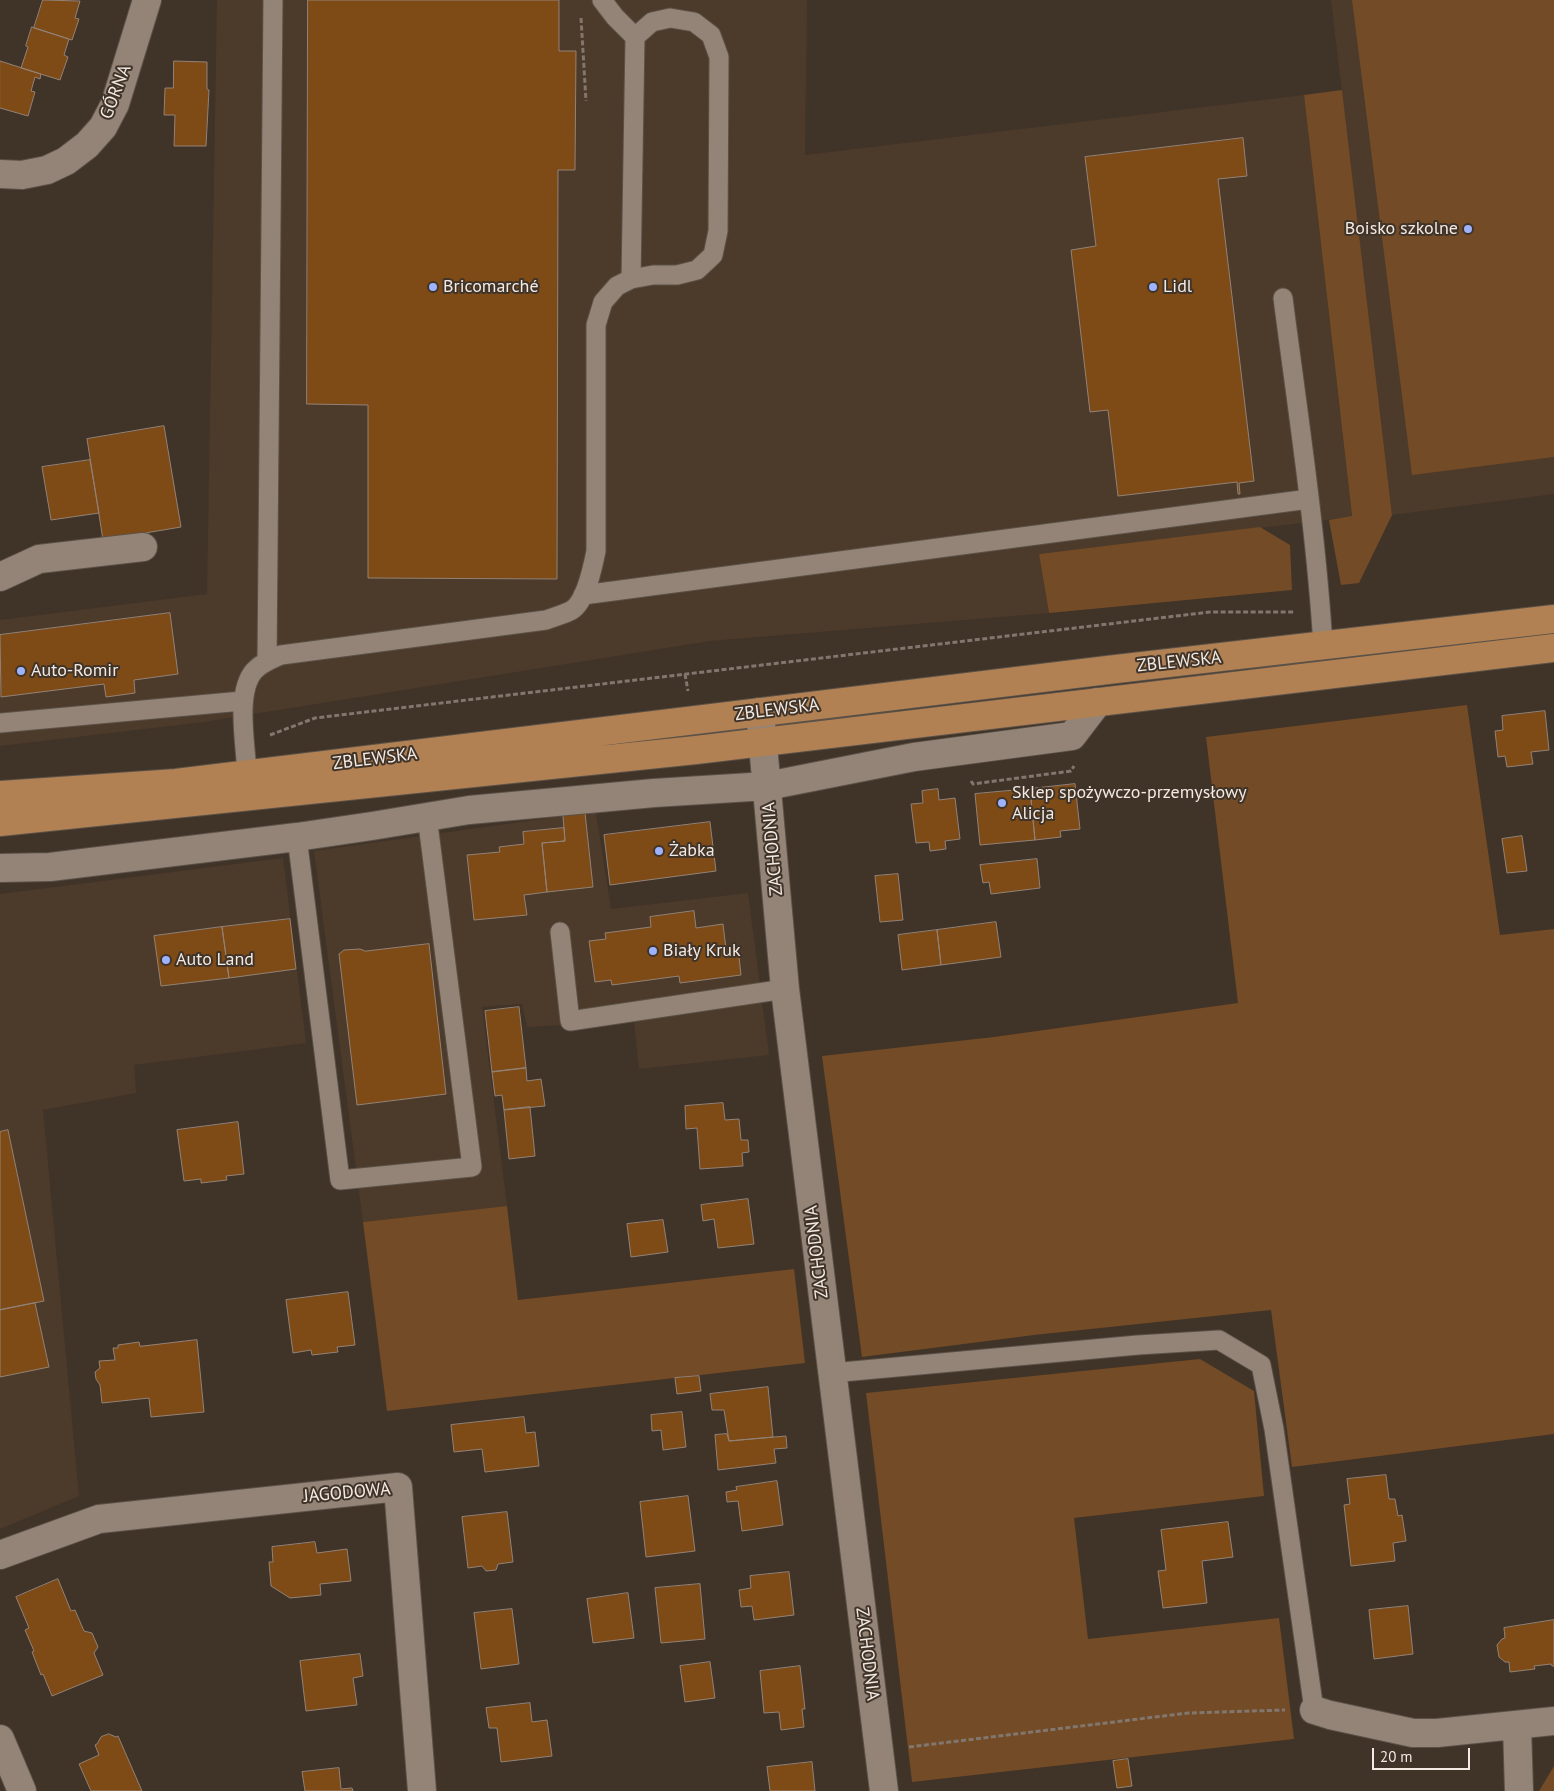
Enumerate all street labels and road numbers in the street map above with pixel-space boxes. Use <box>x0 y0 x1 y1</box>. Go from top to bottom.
street label: GÓRNA <box>96 62 136 122</box>
street label: ZBLEWSKA <box>1136 647 1222 677</box>
street label: ZBLEWSKA <box>734 694 820 726</box>
street label: ZBLEWSKA <box>332 743 418 775</box>
street label: ZACHODNIA <box>758 801 788 897</box>
street label: ZACHODNIA <box>801 1204 833 1300</box>
street label: JAGODOWA <box>303 1478 391 1508</box>
street label: ZACHODNIA <box>851 1606 883 1702</box>

